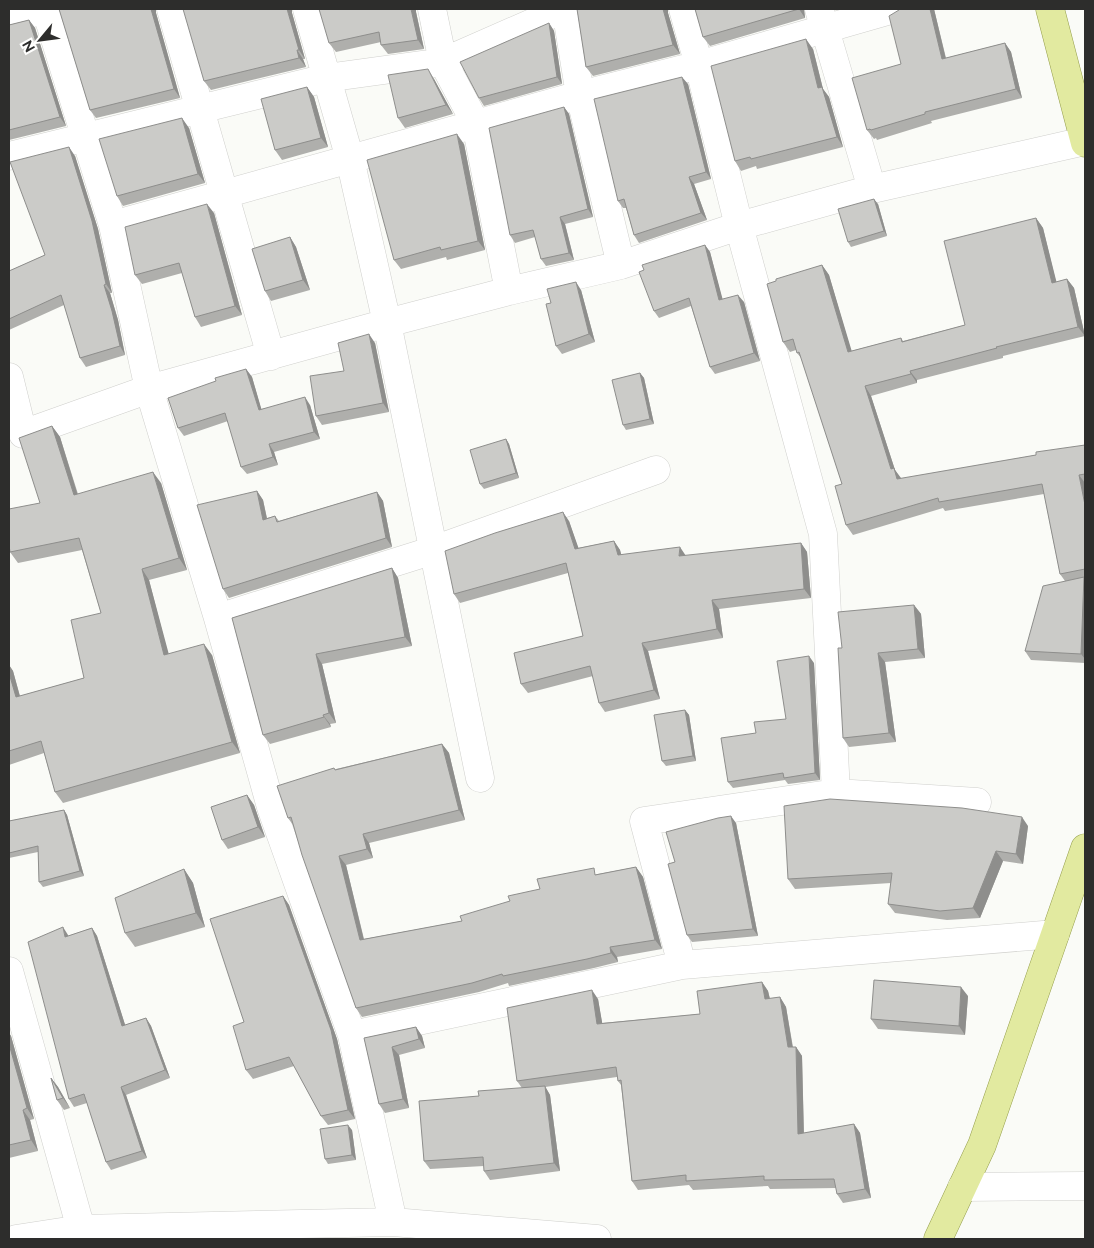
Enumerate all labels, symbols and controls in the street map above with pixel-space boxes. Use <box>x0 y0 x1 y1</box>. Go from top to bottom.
north arrow <box>15 15 65 65</box>
text: N <box>19 38 38 55</box>

